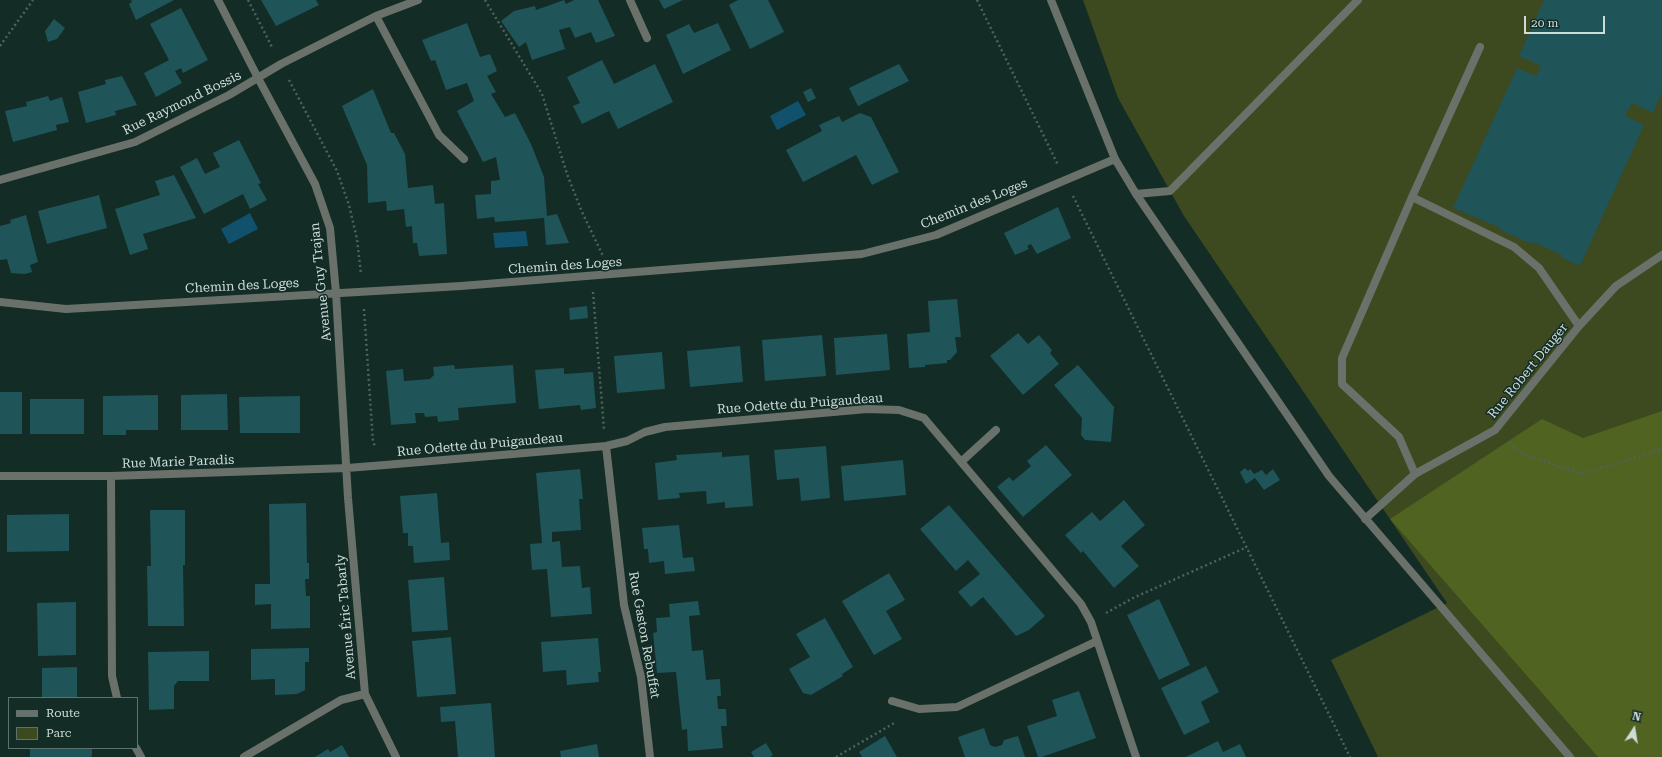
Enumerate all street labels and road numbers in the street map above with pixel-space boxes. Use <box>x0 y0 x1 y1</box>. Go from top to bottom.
street label: Rue Raymond Bossis <box>120 68 244 138</box>
street label: Chemin des Loges <box>918 175 1030 233</box>
street label: Avenue Guy Trajan <box>307 222 335 342</box>
street label: Chemin des Loges <box>508 254 622 278</box>
street label: Chemin des Loges <box>185 275 299 297</box>
street label: Rue Robert Dauger <box>1485 320 1571 422</box>
street label: Rue Odette du Puigaudeau <box>716 390 884 418</box>
street label: Rue Odette du Puigaudeau <box>396 430 564 460</box>
street label: Rue Marie Paradis <box>122 452 234 472</box>
street label: Avenue Éric Tabarly <box>333 554 359 680</box>
street label: Rue Gaston Rebuffat <box>625 570 663 700</box>

